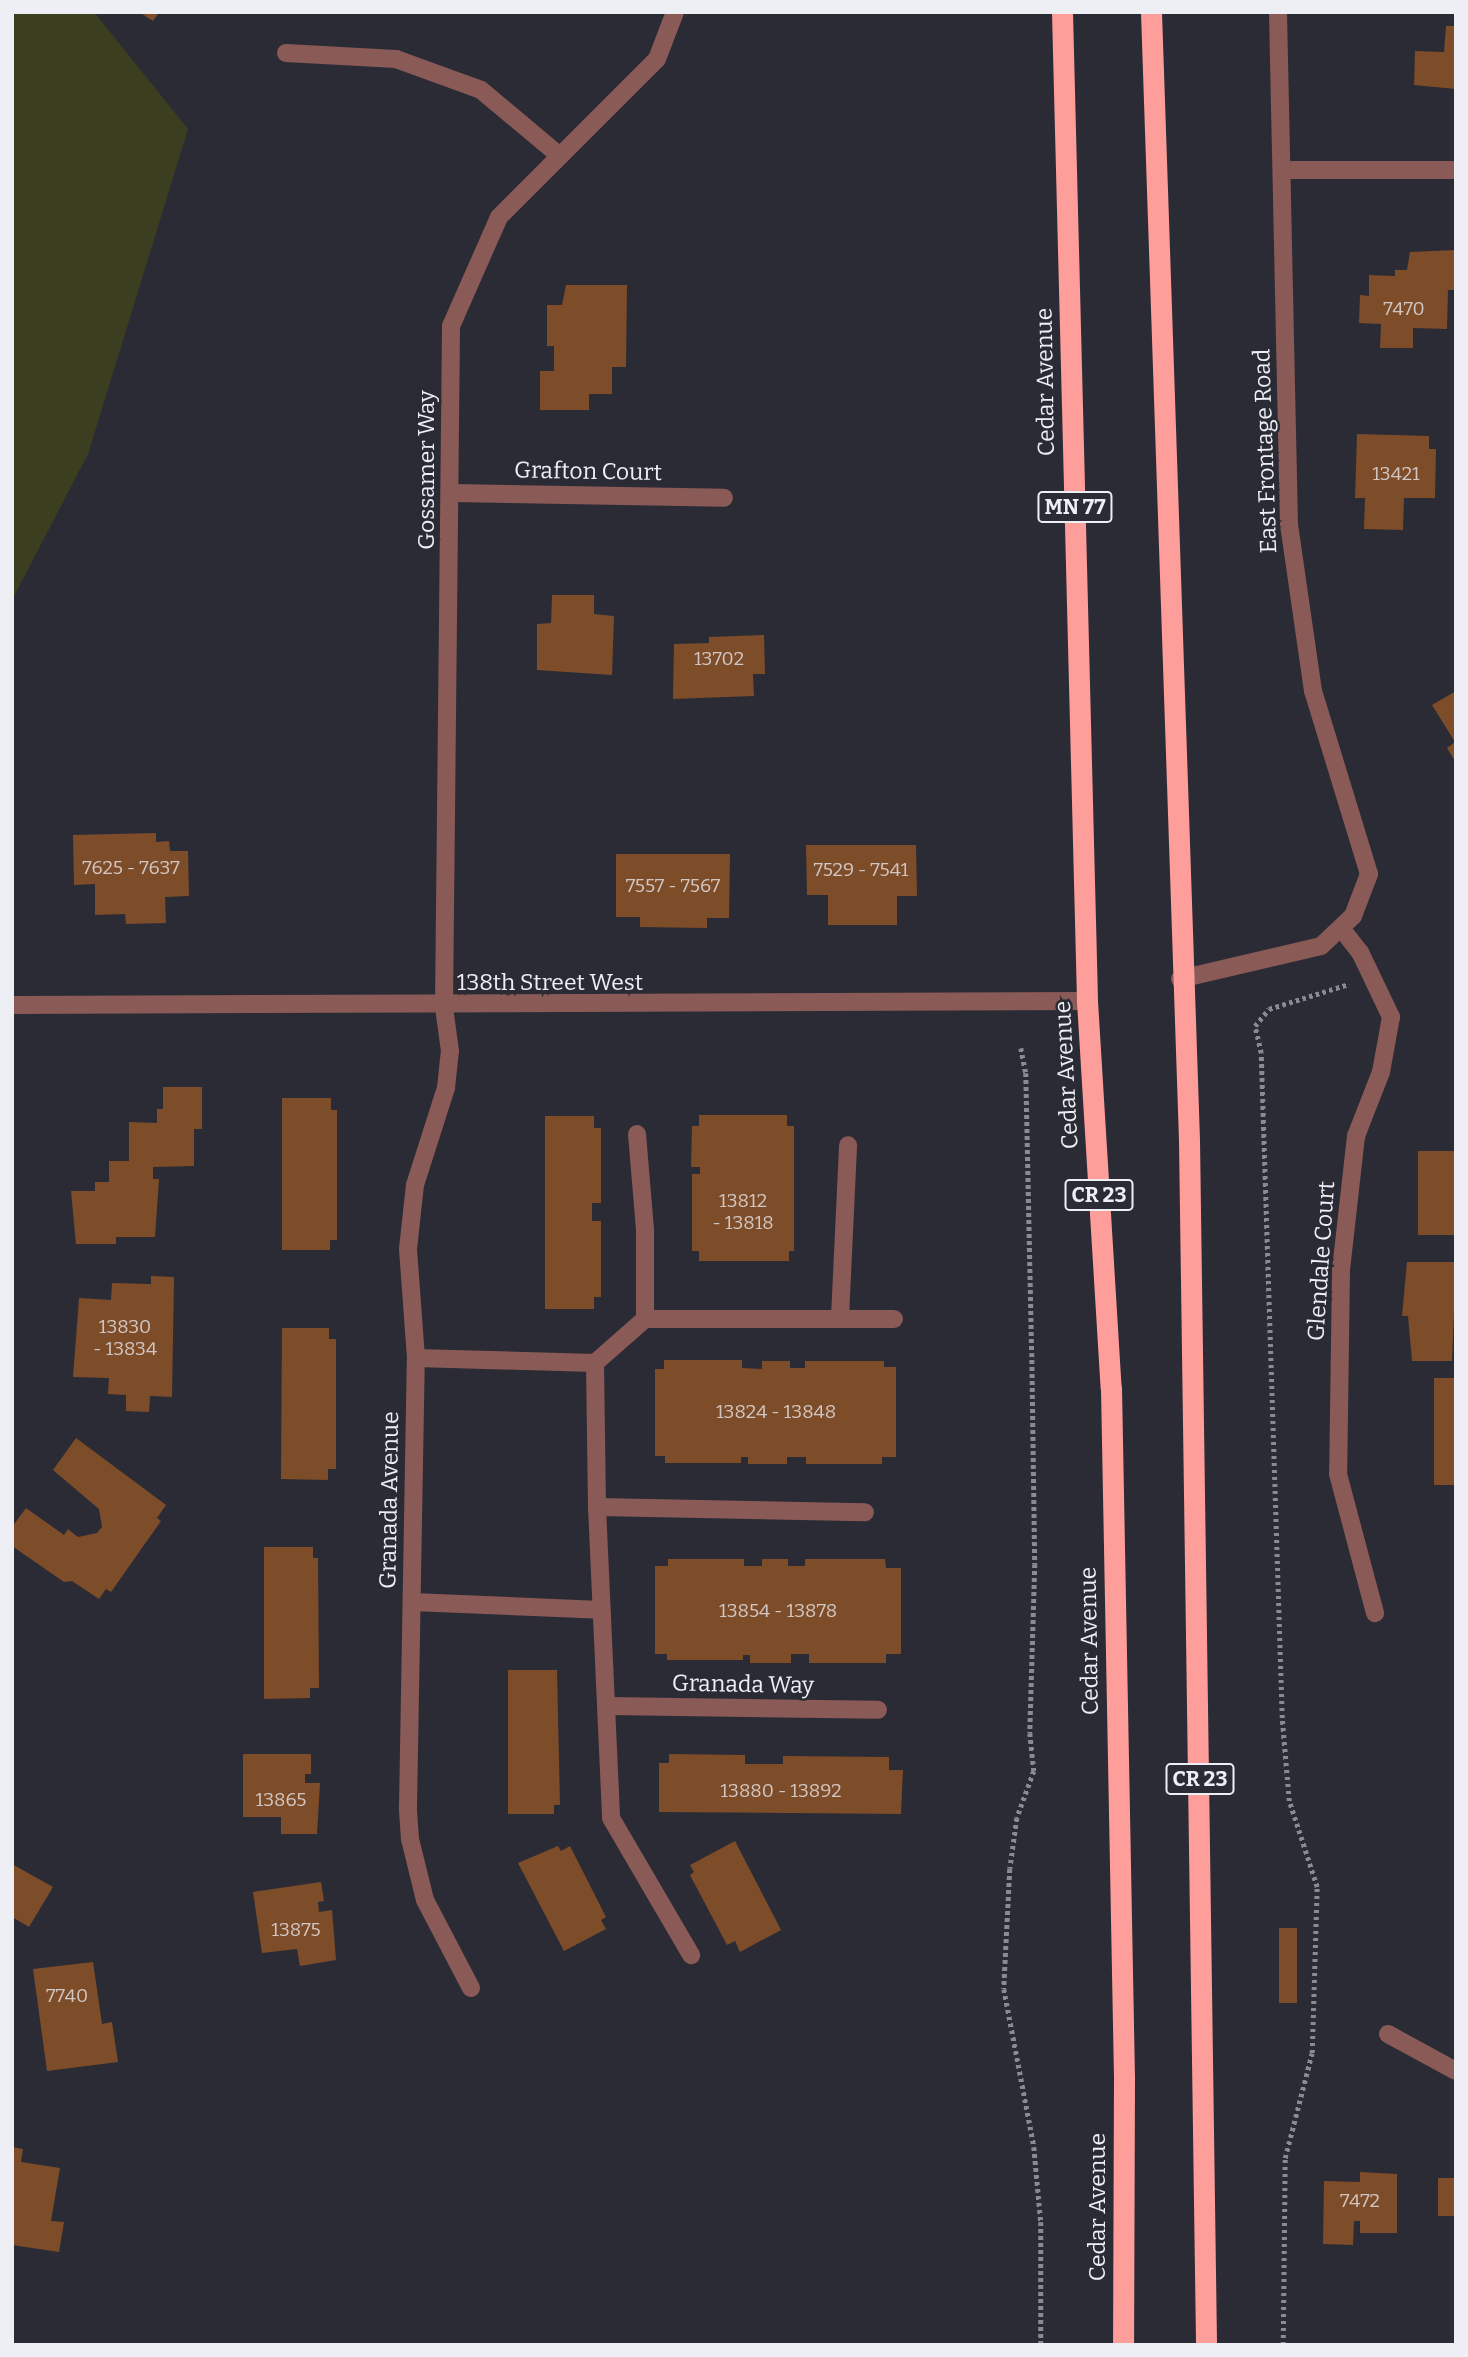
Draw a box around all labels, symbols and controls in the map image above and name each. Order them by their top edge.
house number: 7470 [1383,298,1425,320]
street label: Cedar Avenue [1030,308,1060,456]
street label: East Frontage Road [1248,348,1282,554]
street label: Gossamer Way [412,390,440,550]
street label: Grafton Court [514,456,662,486]
house number: 13421 [1372,463,1420,485]
road number: MN 77 [1036,490,1114,524]
house number: 13702 [694,648,744,670]
house number: 7625 - 7637 [82,857,180,879]
house number: 7529 - 7541 [814,859,908,881]
house number: 7557 - 7567 [626,875,720,897]
street label: 138th Street West [457,968,643,996]
street label: Cedar Avenue [1048,1000,1084,1150]
road number: CR 23 [1064,1178,1134,1212]
street label: Glendale Court [1302,1180,1340,1342]
house number: 13812 - 13818 [712,1190,774,1234]
house number: 13830 - 13834 [93,1316,157,1360]
house number: 13824 - 13848 [716,1401,836,1423]
street label: Granada Avenue [374,1411,404,1589]
street label: Cedar Avenue [1074,1567,1104,1715]
house number: 13854 - 13878 [719,1600,837,1622]
street label: Granada Way [672,1669,814,1699]
road number: CR 23 [1165,1762,1235,1796]
house number: 13880 - 13892 [720,1780,842,1802]
house number: 13865 [256,1789,306,1811]
house number: 13875 [271,1919,321,1941]
house number: 7740 [46,1985,88,2007]
street label: Cedar Avenue [1083,2133,1111,2281]
house number: 7472 [1340,2190,1380,2212]

